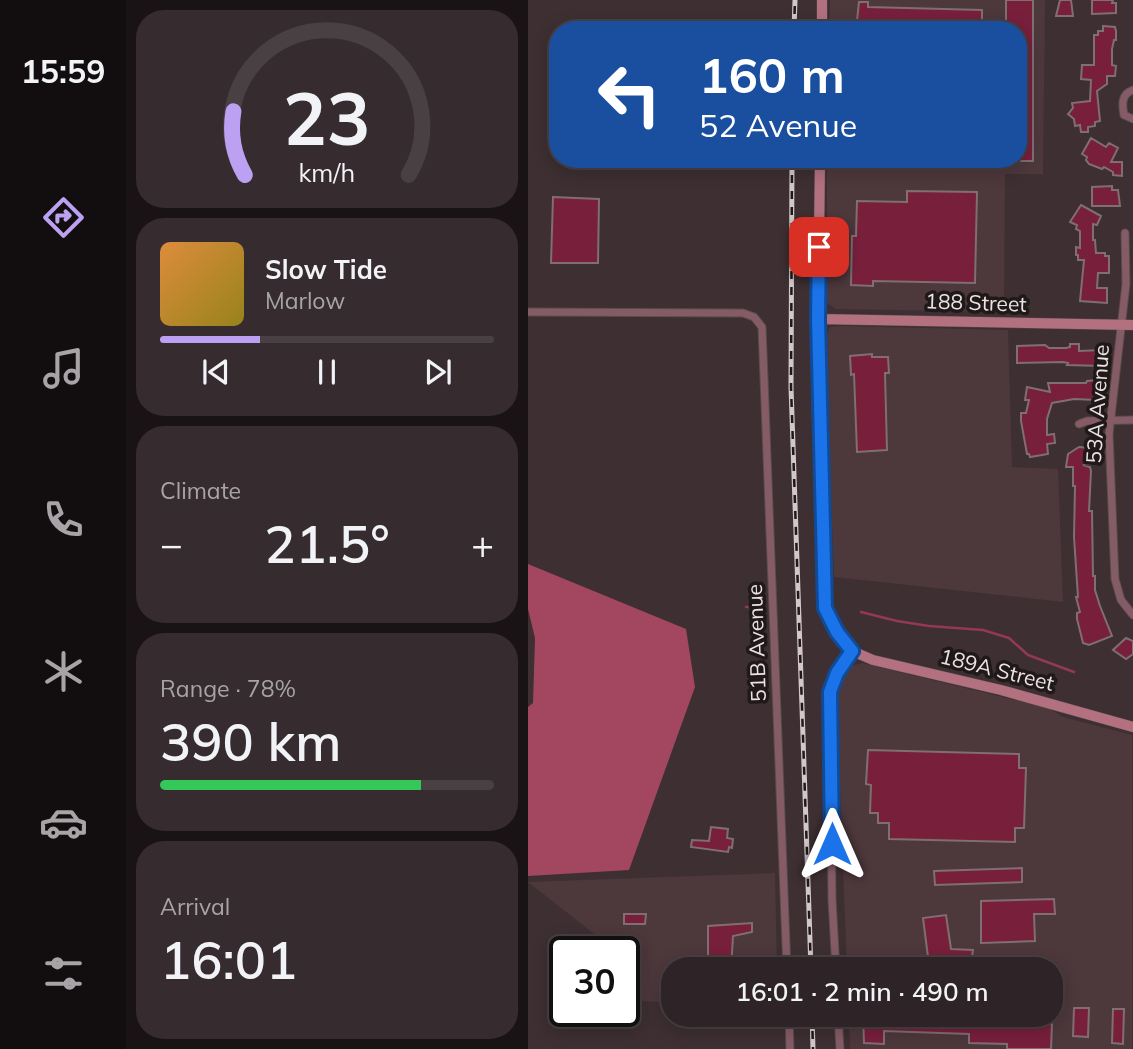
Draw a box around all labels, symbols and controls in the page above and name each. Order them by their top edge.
text: 160 m [699,44,845,105]
icon: left [584,49,675,140]
text: 15:59 [21,51,105,91]
text: 23 [283,72,371,163]
text: 52 Avenue [699,105,857,145]
text: km/h [299,157,355,188]
icon: directions [39,193,88,242]
pin [789,217,849,277]
icon: arrive [800,228,838,266]
text: Slow Tide [265,253,387,286]
text: Marlow [265,286,345,315]
street label: 188 Street [925,287,1027,317]
icon: music [39,344,88,393]
street label: 53A Avenue [1080,344,1114,464]
icon: previous [197,353,235,391]
icon: pause [308,353,346,391]
icon: next [419,353,457,391]
text: Climate [160,476,241,505]
icon: phone [39,495,88,544]
text: 21.5° [264,511,390,576]
text: − [160,520,183,568]
text: + [471,520,494,568]
street label: 51B Avenue [741,584,771,703]
street label: 189A Street [937,642,1057,696]
icon: climate [39,647,88,696]
text: Range · 78% [160,674,296,703]
text: 390 km [160,709,341,774]
icon: car [39,798,88,847]
position arrow [795,807,869,881]
text: Arrival [160,892,230,921]
text: 16:01 [160,927,297,992]
speed limit sign: 30 [549,936,640,1027]
icon: filters [39,949,88,998]
text: 16:01 · 2 min · 490 m [735,975,989,1008]

